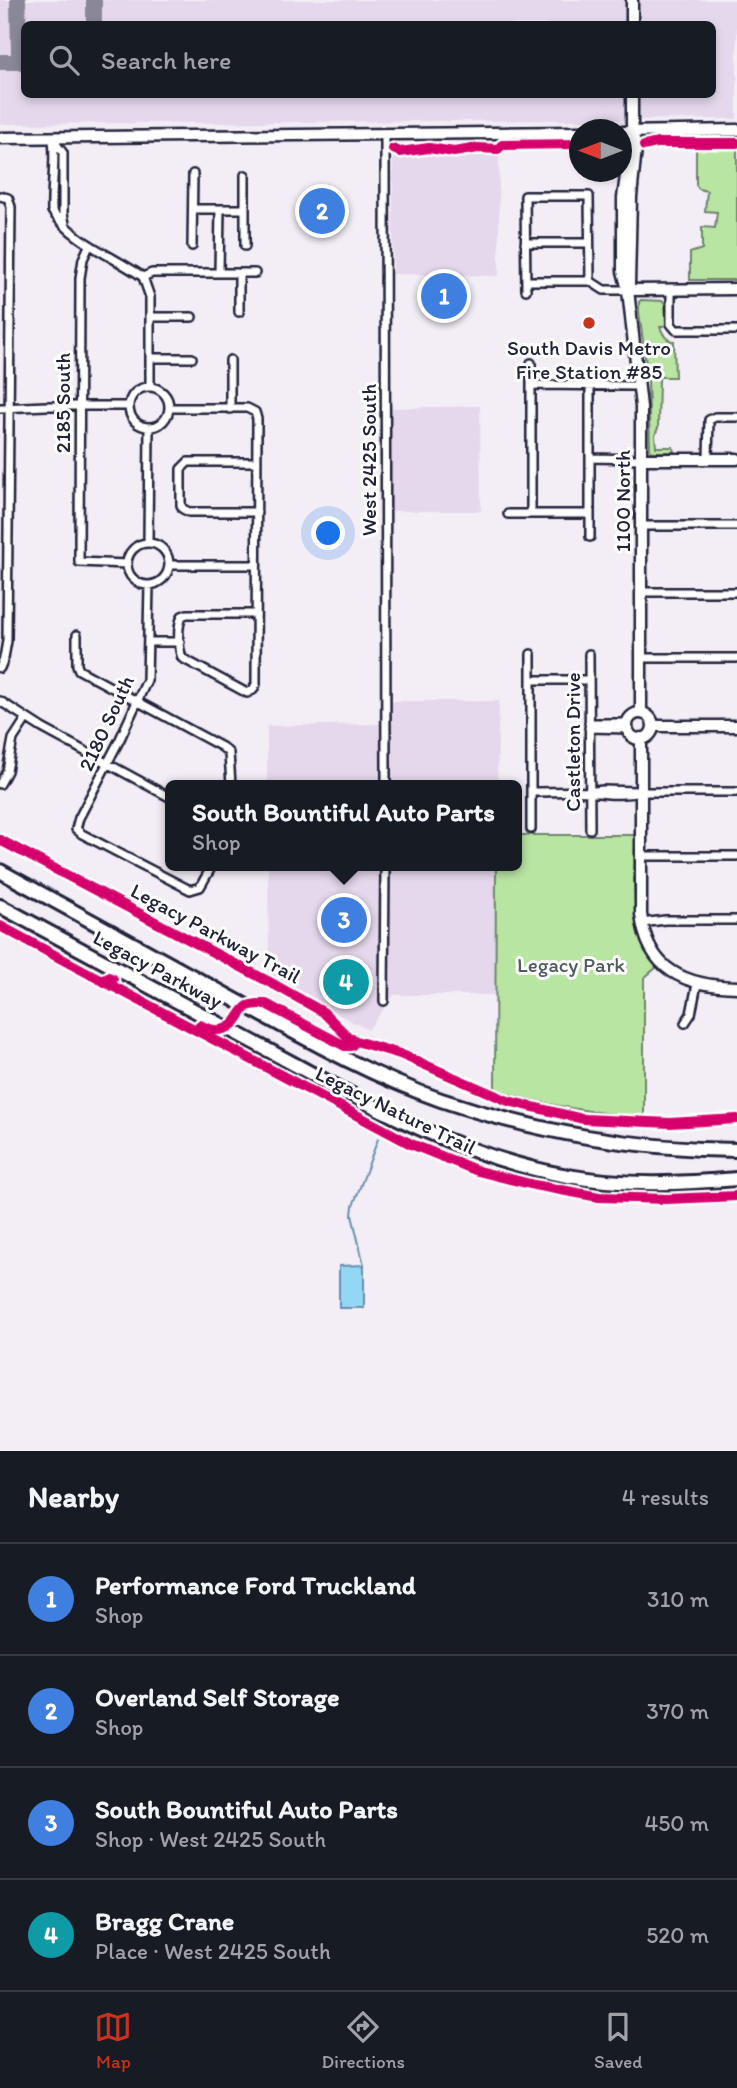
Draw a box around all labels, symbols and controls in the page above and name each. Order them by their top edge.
search box [21,21,716,98]
icon: search [45,41,83,79]
text: Search here [101,44,231,76]
north arrow [569,119,632,182]
pin: 2 [299,185,345,237]
pin: 1 [421,270,467,322]
marker: South Davis Metro Fire Station #85 [581,315,597,331]
place label: South Davis Metro Fire Station #85 [507,335,671,384]
street label: 2185 South [50,352,75,453]
street label: West 2425 South [356,384,381,536]
street label: 1100 North [610,450,635,552]
your location [311,516,345,550]
street label: 2180 South [73,671,139,775]
street label: Castleton Drive [560,672,585,812]
popup [165,780,522,871]
text: South Bountiful Auto Parts [192,796,495,828]
text: Shop [192,828,241,856]
street label: Legacy Parkway Trail [127,878,305,988]
pin: 3 [321,894,367,946]
street label: Legacy Parkway [90,925,226,1013]
park label: Legacy Park [517,952,625,977]
pin: 4 [323,956,369,1008]
street label: Legacy Nature Trail [312,1060,480,1160]
text: Nearby [28,1478,119,1515]
text: 4 results [622,1483,709,1511]
text: Performance Ford Truckland [95,1569,416,1601]
text: 1 [46,1585,56,1613]
text: 310 m [647,1585,709,1613]
text: Shop [95,1601,143,1629]
text: Overland Self Storage [95,1681,340,1713]
text: 2 [45,1697,57,1725]
text: 370 m [646,1697,709,1725]
text: Shop [95,1713,143,1741]
text: South Bountiful Auto Parts [95,1793,398,1825]
text: 3 [45,1809,57,1837]
text: 450 m [644,1809,709,1837]
text: Shop · West 2425 South [95,1825,326,1853]
text: Bragg Crane [95,1905,234,1937]
text: 4 [44,1921,58,1949]
text: 520 m [646,1921,709,1949]
text: Place · West 2425 South [95,1937,331,1965]
tab: Map [94,2008,132,2073]
tab: Directions [321,2008,405,2073]
tab: Saved [594,2008,642,2073]

